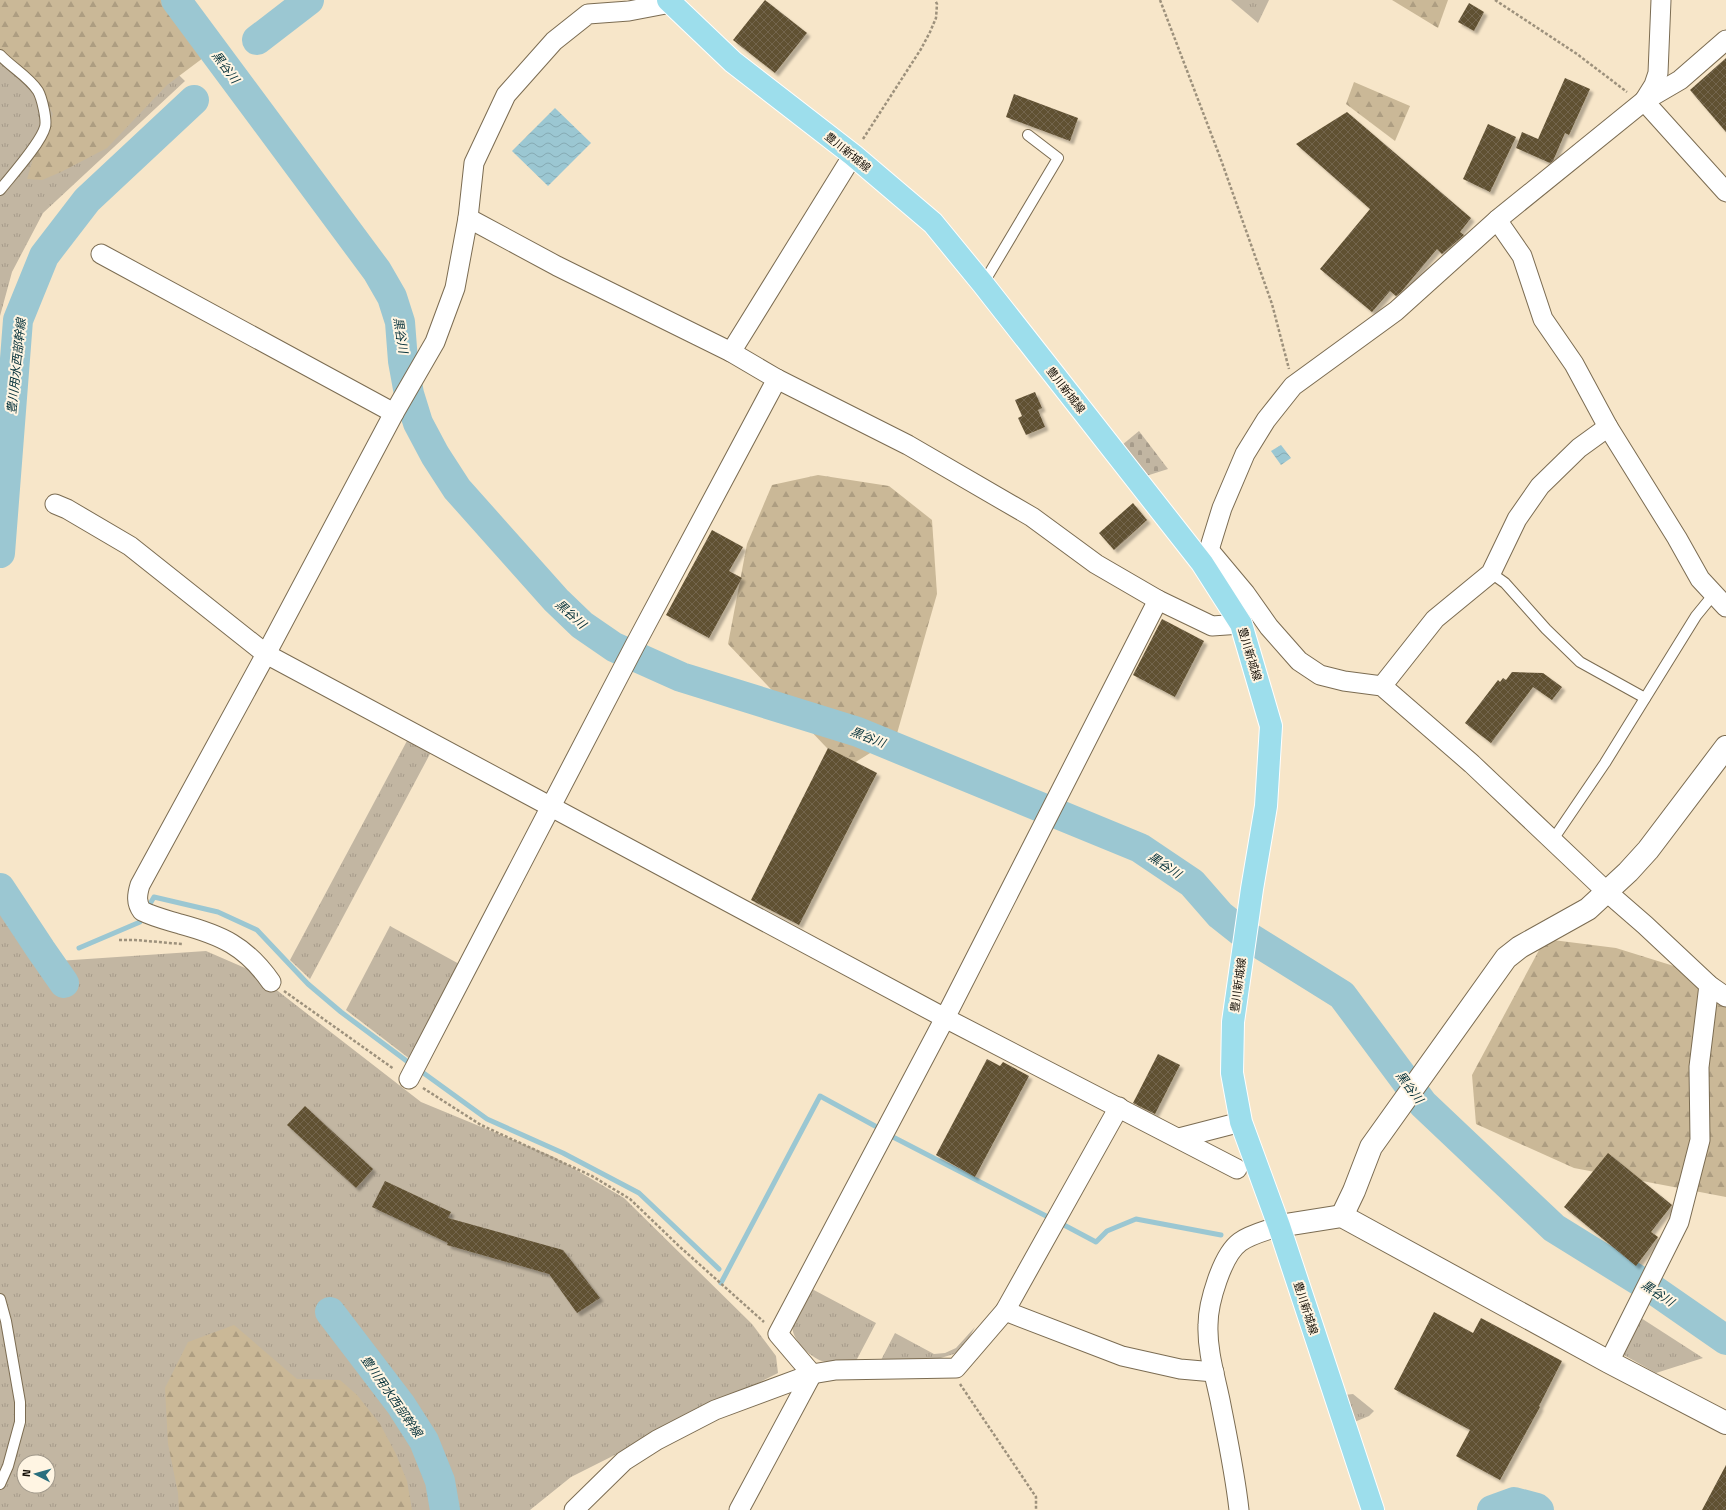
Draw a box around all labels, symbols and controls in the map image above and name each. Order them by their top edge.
water label: 黒谷川 [208,47,246,89]
street label: 豊川新城線 [822,128,874,176]
water label: 豊川用水西部幹線 [2,315,31,415]
water label: 黒谷川 [389,316,414,356]
street label: 豊川新城線 [1043,363,1089,417]
water label: 黒谷川 [551,595,592,634]
street label: 豊川新城線 [1234,625,1266,683]
water label: 黒谷川 [848,722,890,753]
water label: 黒谷川 [1145,847,1187,884]
street label: 豊川新城線 [1226,957,1250,1013]
water label: 黒谷川 [1392,1067,1430,1109]
water label: 黒谷川 [1638,1275,1680,1312]
street label: 豊川新城線 [1290,1279,1322,1337]
water label: 豊川用水西部幹線 [357,1351,428,1442]
north arrow [16,1454,56,1494]
text: N [18,1468,34,1478]

